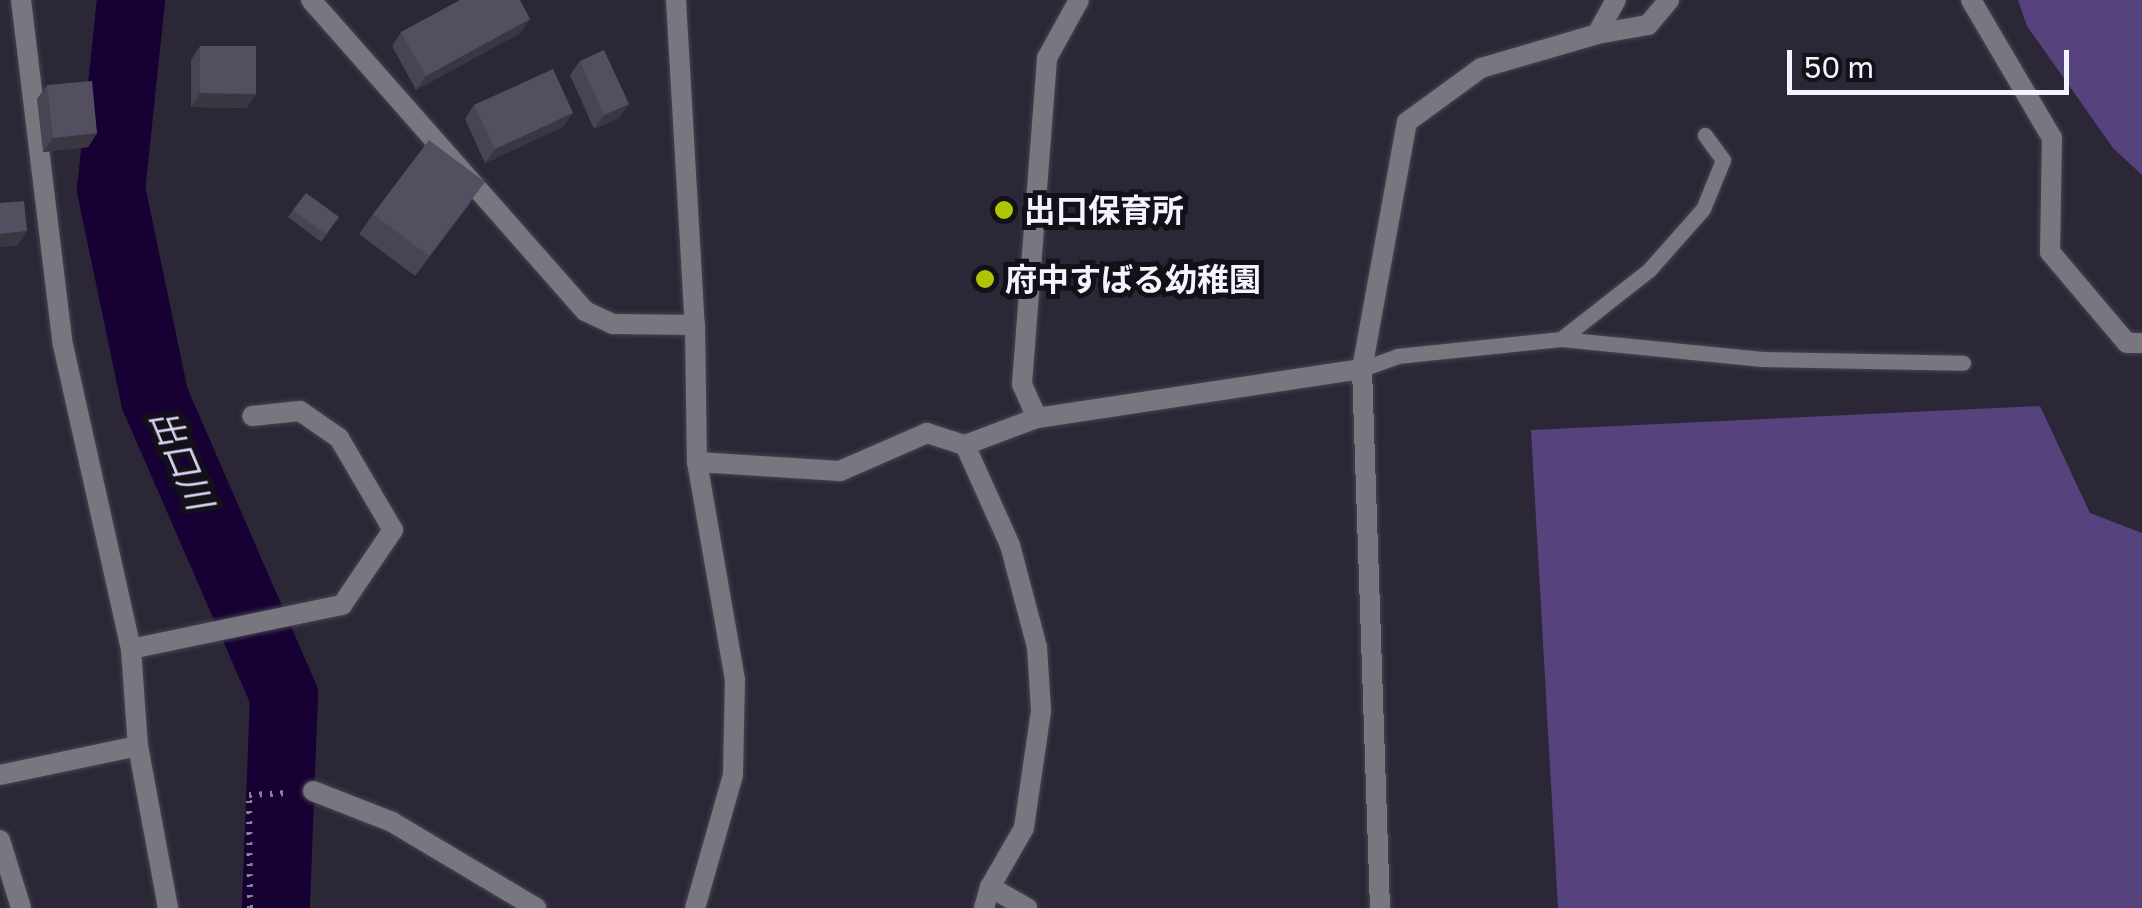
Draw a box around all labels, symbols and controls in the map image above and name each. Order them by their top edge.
scale bar [1792,30,2074,92]
text: 50 m [1804,49,1874,85]
place label: 出口保育所 [1024,191,1184,229]
marker: 出口保育所 [993,199,1015,221]
place label: 府中すばる幼稚園 [1005,260,1261,298]
marker: 府中すばる幼稚園 [974,268,996,290]
water label: 出口川 [142,402,222,516]

